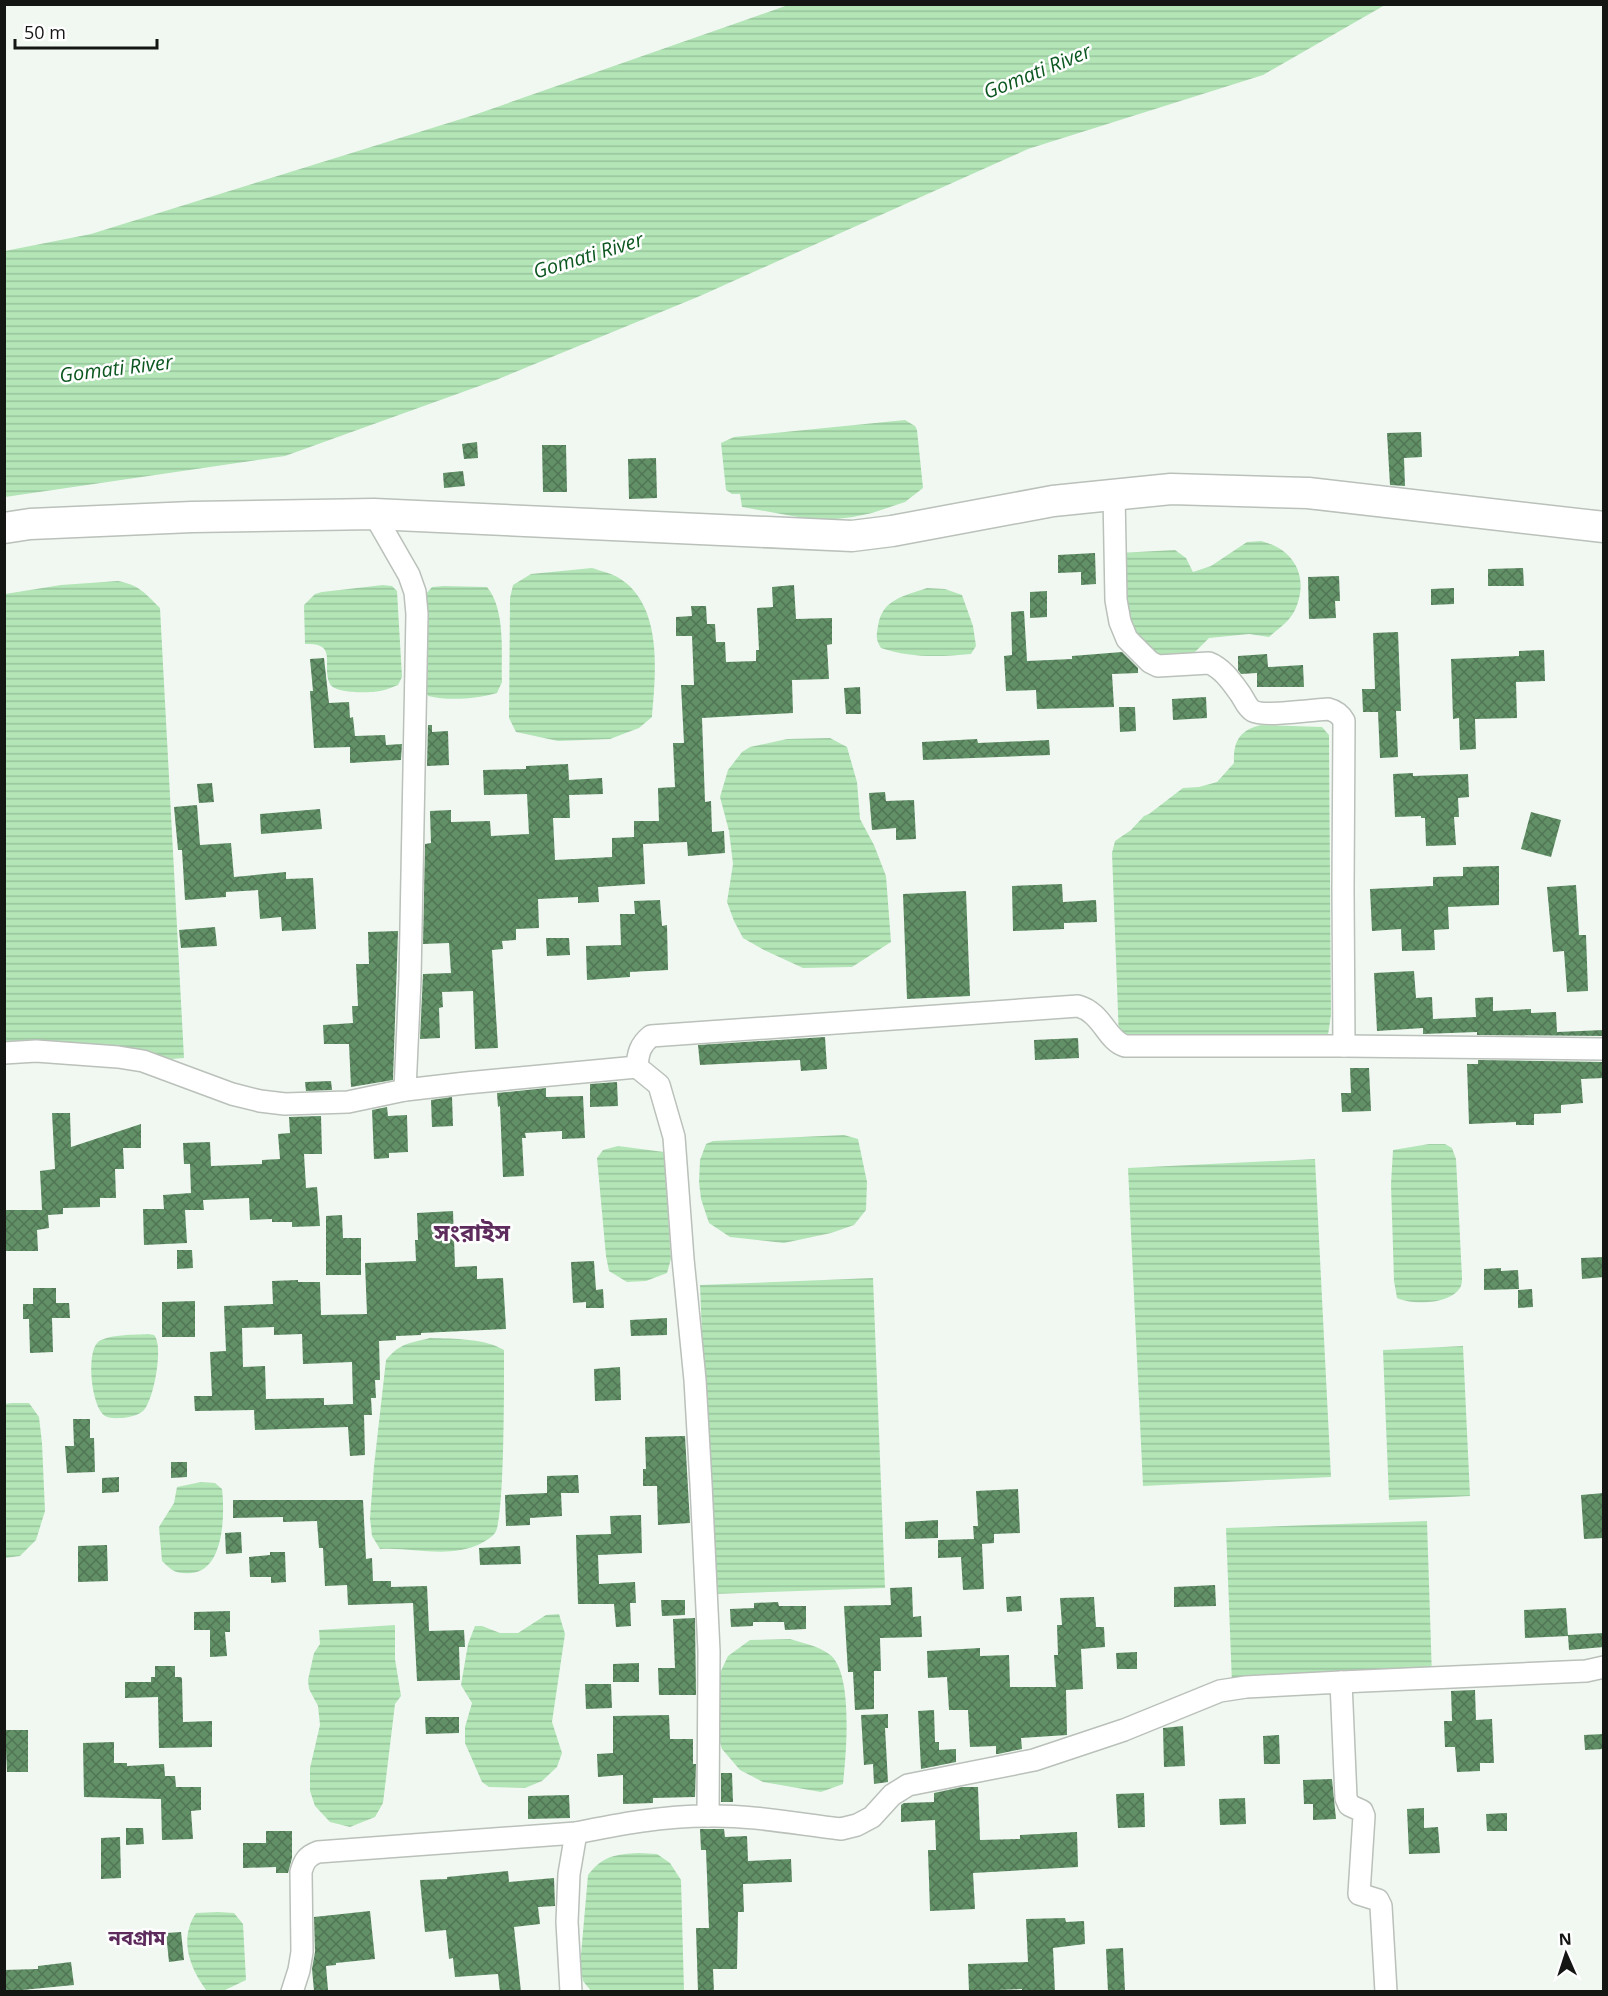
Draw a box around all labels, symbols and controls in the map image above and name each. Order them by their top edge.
scale bar [15,12,158,50]
text: 50 m [24,20,66,44]
water label: Gomati River [979,37,1096,105]
water label: Gomati River [530,225,648,285]
water label: Gomati River [58,348,175,388]
district label: সংরাইস [433,1215,511,1248]
district label: নবগ্ৰাম [107,1924,166,1951]
north arrow [1536,1924,1596,1984]
text: N [1558,1928,1572,1950]

